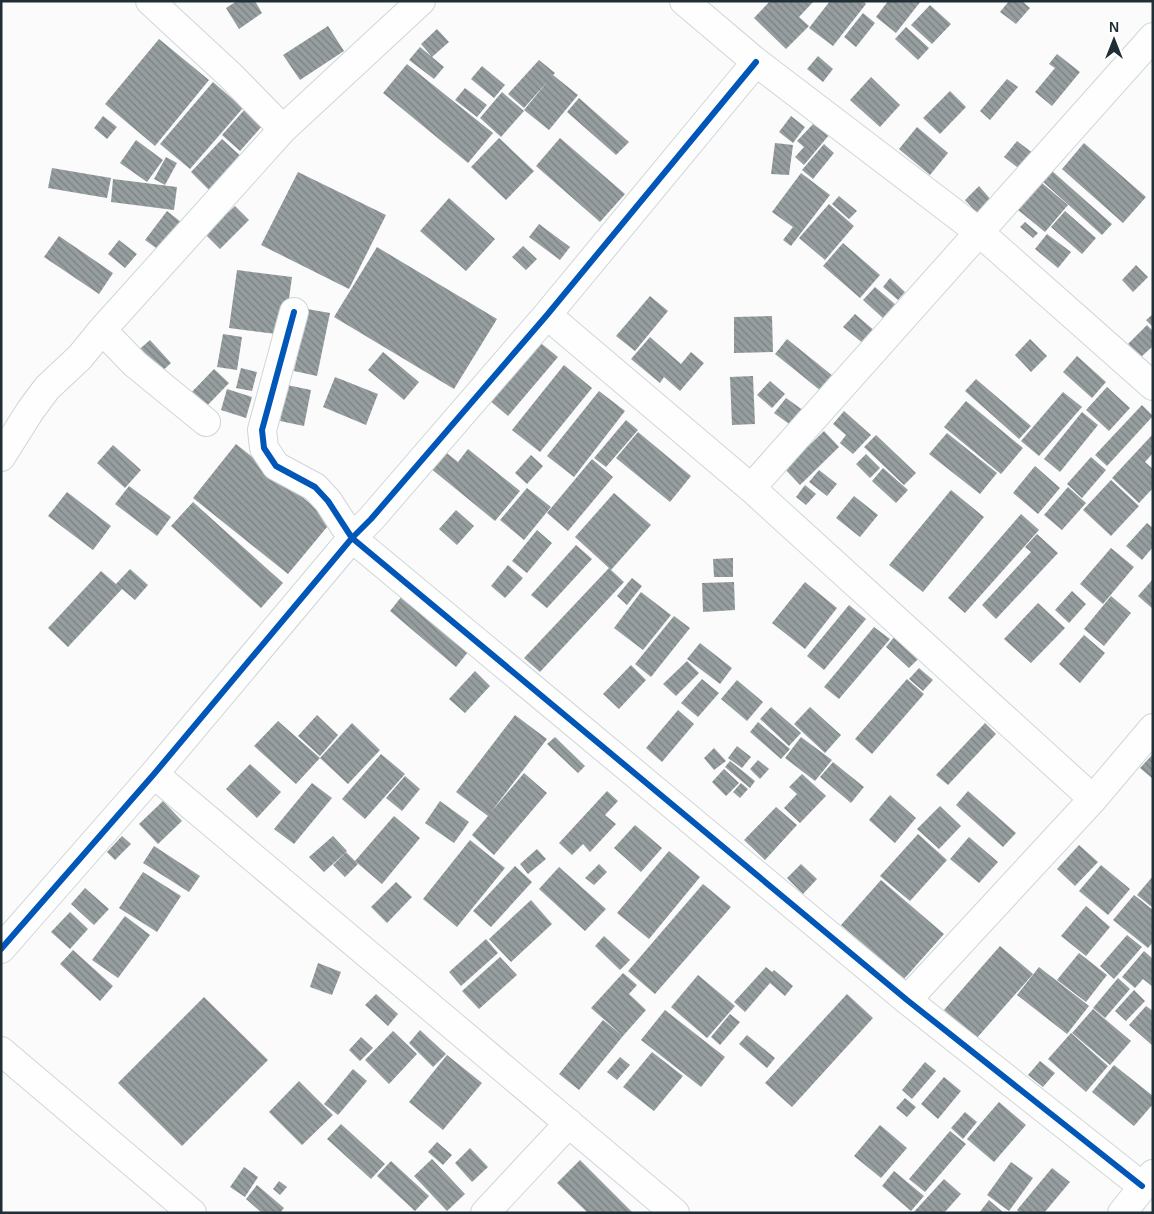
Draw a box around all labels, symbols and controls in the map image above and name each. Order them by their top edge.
north arrow [1089,15,1139,65]
text: N [1109,19,1119,35]

